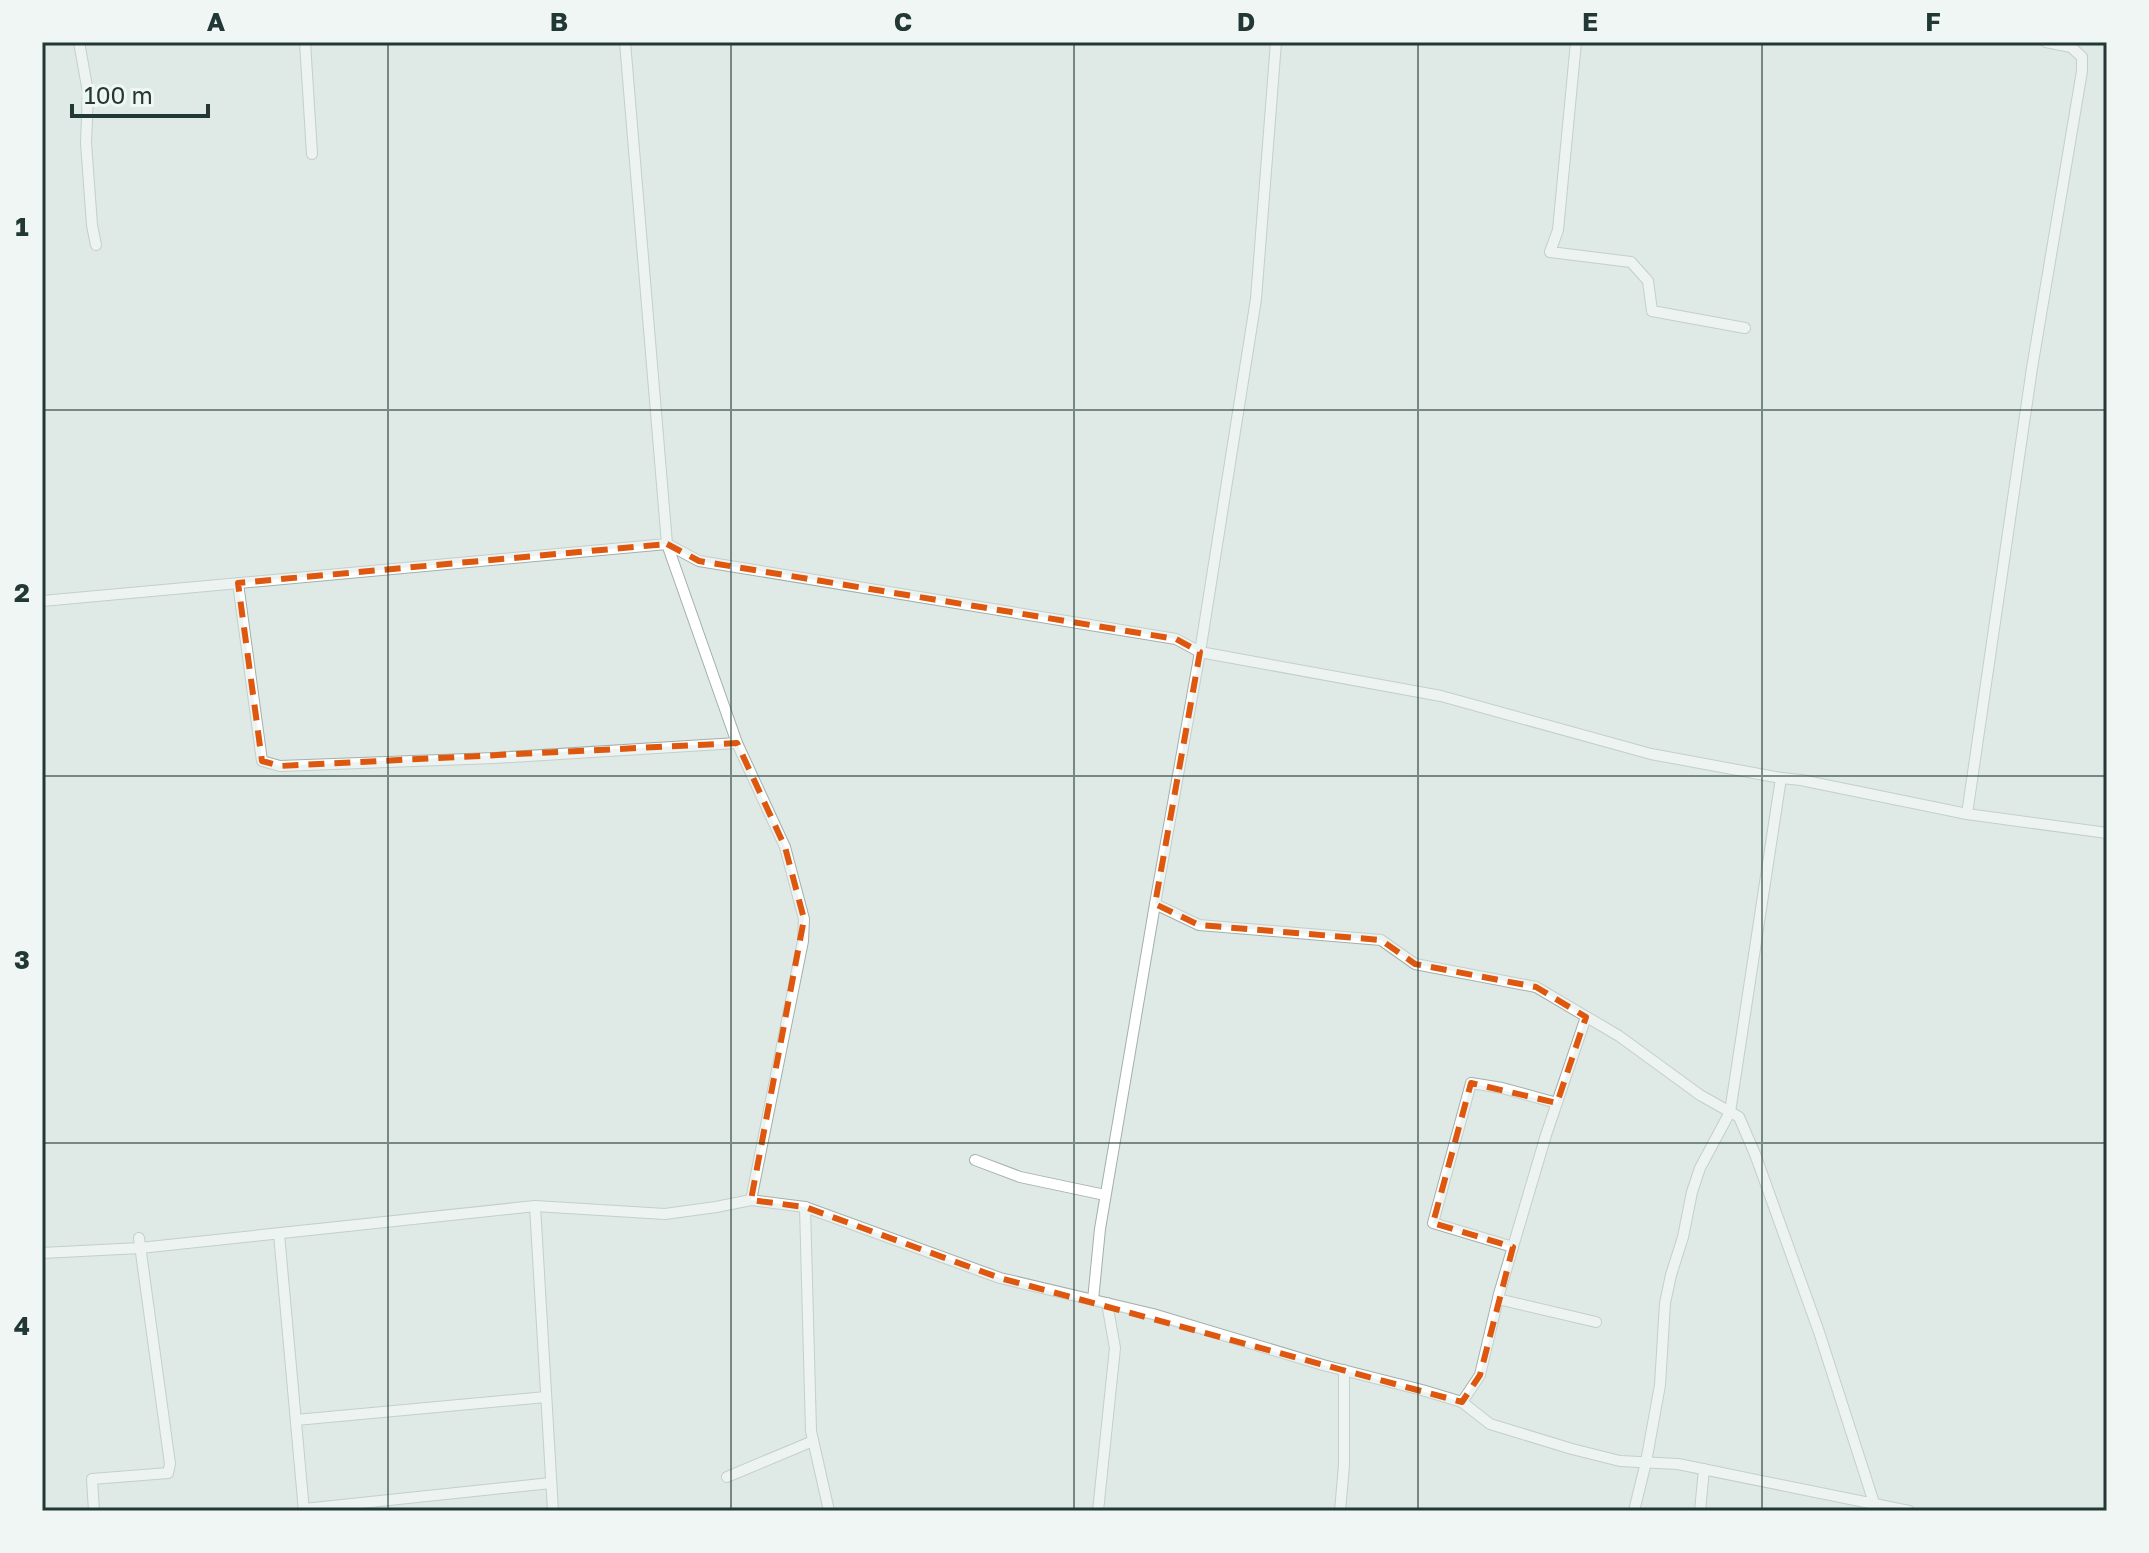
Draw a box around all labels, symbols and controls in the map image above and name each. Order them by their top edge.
text: A [207,6,226,37]
text: B [550,6,568,37]
text: C [894,6,912,37]
text: D [1237,6,1255,37]
text: E [1582,6,1598,37]
text: F [1925,6,1941,37]
scale bar [72,68,208,118]
text: 100 m [84,80,153,109]
text: 1 [15,211,29,242]
text: 2 [14,577,30,608]
text: 3 [14,944,30,975]
text: 4 [14,1310,30,1341]

